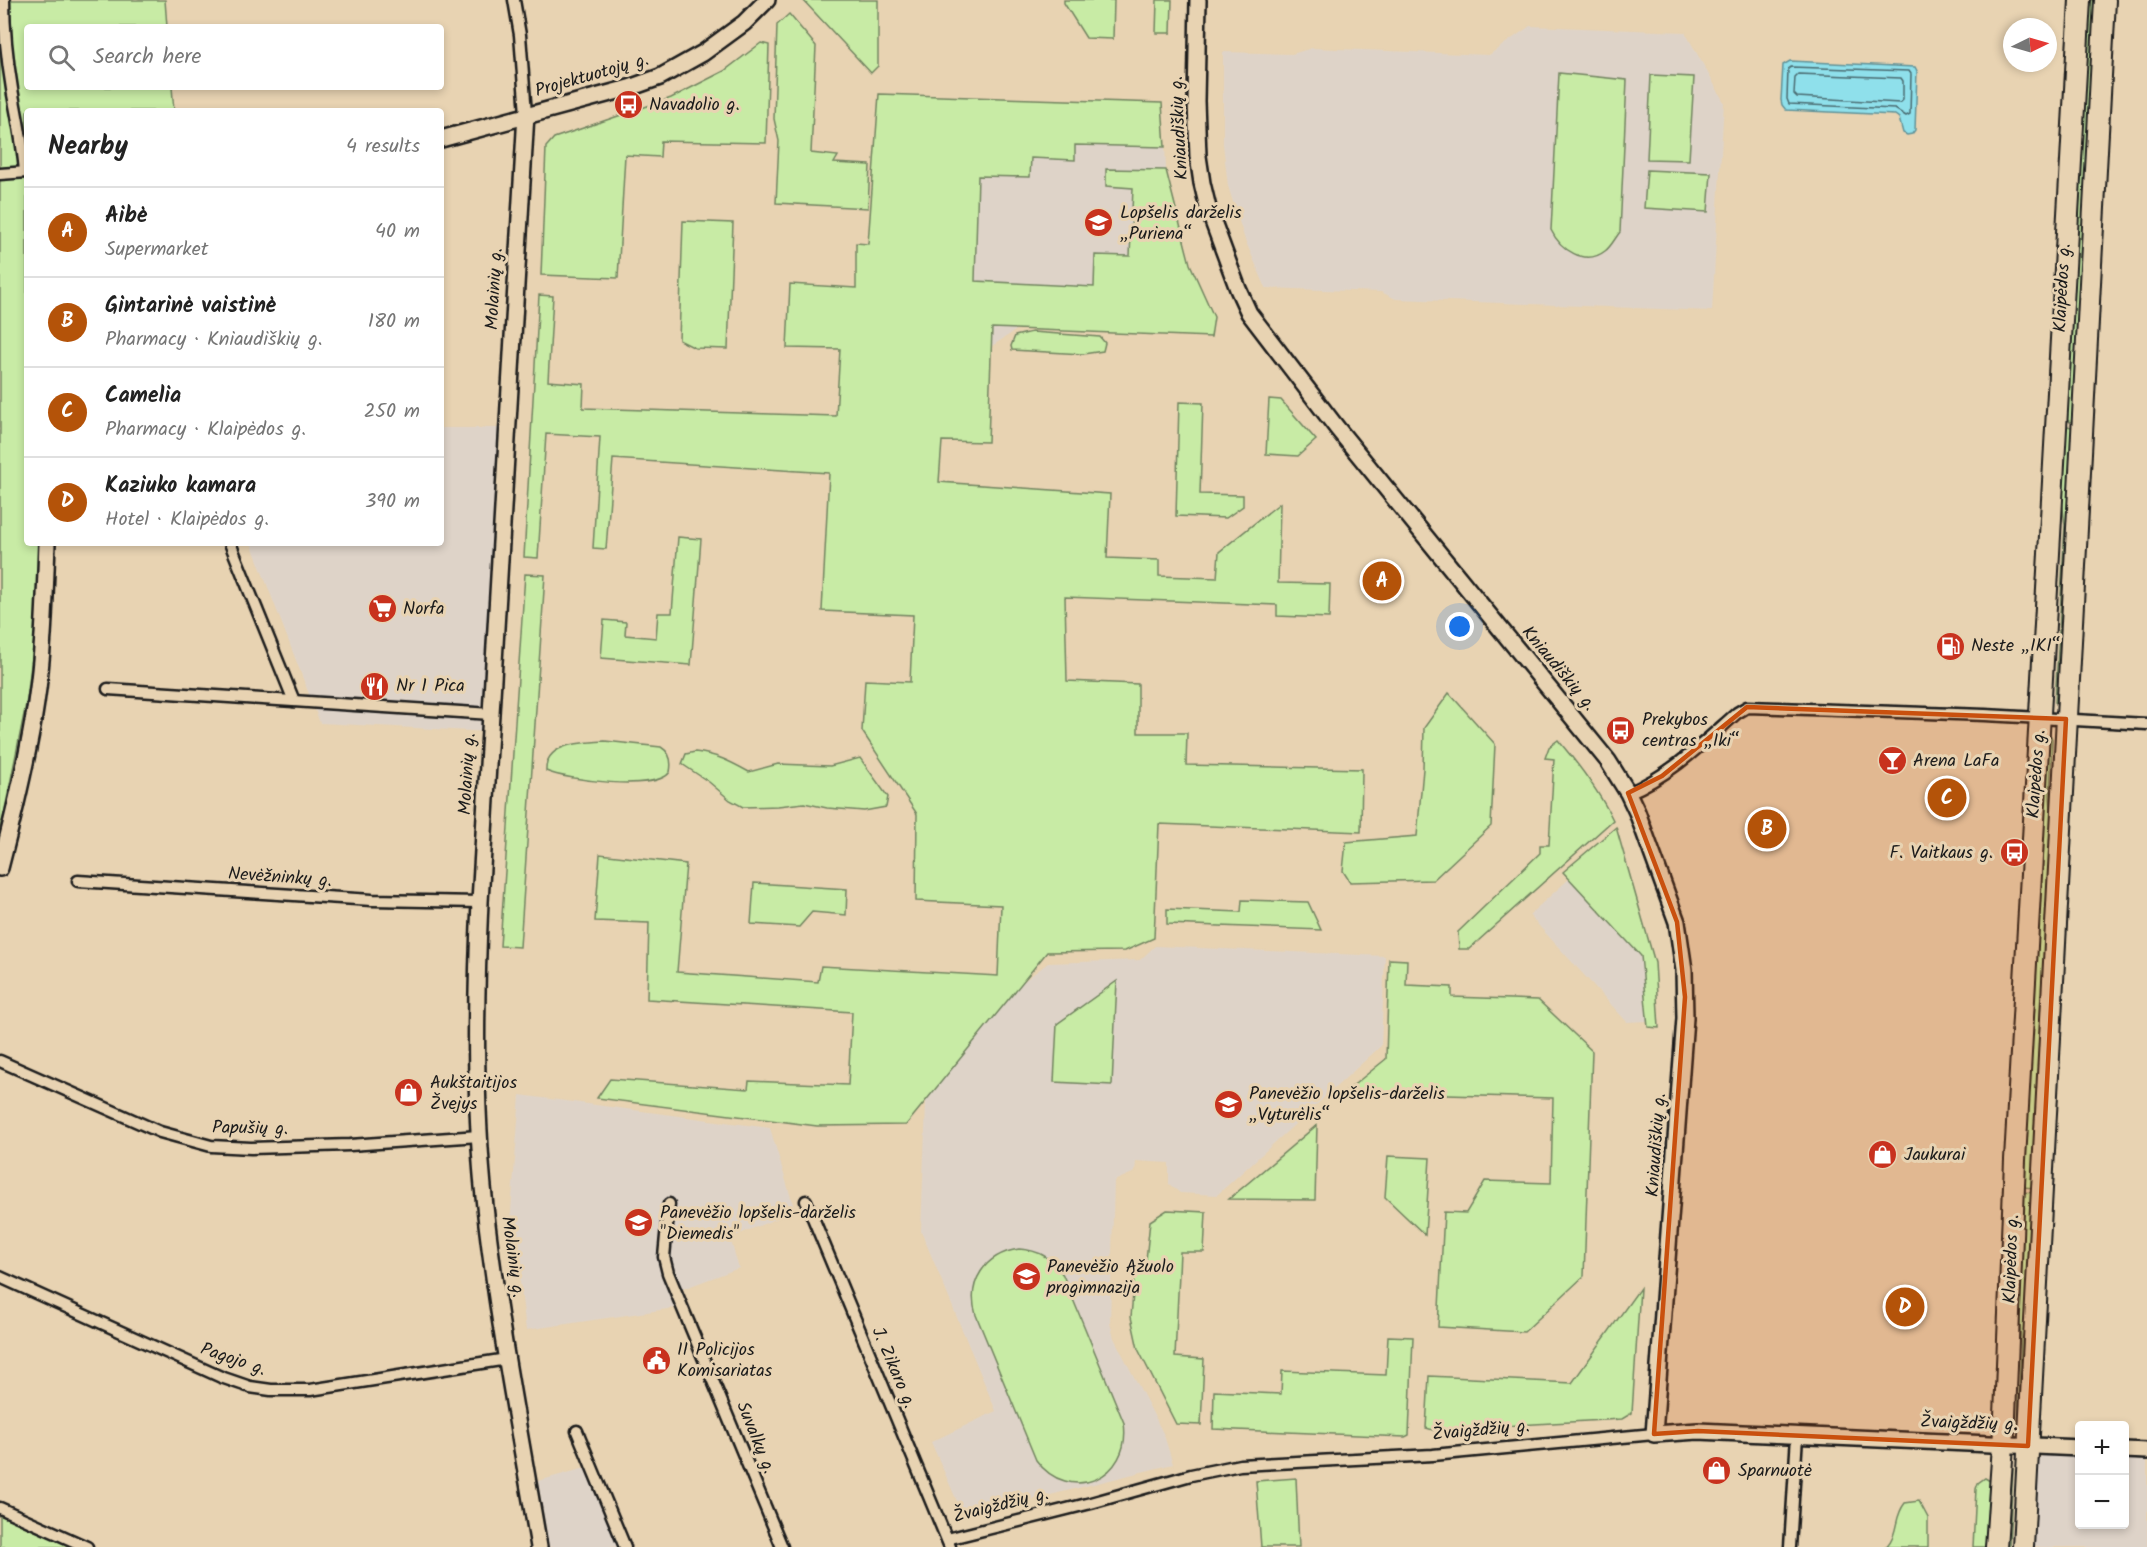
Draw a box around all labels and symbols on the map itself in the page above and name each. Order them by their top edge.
north arrow [2003,18,2057,72]
street label: Projektuotojų g. [532,46,652,106]
street label: Kniaudiškių g. [1163,75,1197,181]
bus stop icon: Navadolio g. [612,89,644,121]
place label: Navadolio g. [649,91,740,120]
place label: Lopšelis darželis „Puriena“ [1120,199,1242,249]
school or university icon: Lopšelis darželis „Puriena“ [1083,207,1115,239]
street label: Klaipėdos g. [2046,243,2080,333]
street label: Molainių g. [478,247,512,331]
pin: A [1362,558,1402,604]
supermarket icon: Norfa [366,593,398,625]
place label: Norfa [403,595,445,624]
your location [1445,612,1474,641]
street label: Kniaudiškių g. [1513,620,1603,718]
fuel station icon: Neste „IKI“ [1934,630,1966,662]
place label: Neste „IKI“ [1971,632,2061,661]
restaurant icon: Nr 1 Pica [359,670,391,702]
place label: Nr 1 Pica [396,672,465,701]
place label: Prekybos centras „Iki“ [1642,706,1740,756]
bus stop icon: Prekybos centras „Iki“ [1605,714,1637,746]
street label: Klaipėdos g. [2019,729,2055,819]
street label: Molainių g. [451,732,485,816]
bar icon: Arena LaFa [1876,745,1908,777]
place label: Arena LaFa [1913,747,1999,776]
pin: C [1928,776,1966,820]
pin: B [1748,806,1786,852]
bus stop icon: F. Vaitkaus g. [1998,837,2030,869]
place label: F. Vaitkaus g. [1890,839,1993,868]
street label: Nevėžninkų g. [227,860,333,896]
place label: Aukštaitijos Žvejys [430,1069,517,1119]
shop icon: Aukštaitijos Žvejys [393,1077,425,1109]
place label: Panevėžio lopšelis-darželis „Vyturėlis“ [1249,1080,1445,1130]
school or university icon: Panevėžio lopšelis-darželis „Vyturėlis“ [1212,1088,1244,1120]
street label: Kniaudiškių g. [1639,1092,1675,1198]
street label: Papušių g. [212,1114,288,1144]
shop icon: Jaukurai [1867,1139,1899,1171]
place label: Jaukurai [1904,1141,1966,1170]
place label: Panevėžio lopšelis-darželis "Diemedis" [660,1199,856,1249]
school or university icon: Panevėžio lopšelis-darželis "Diemedis" [623,1207,655,1239]
street label: Molainių g. [492,1214,532,1300]
street label: Klaipėdos g. [1996,1214,2028,1304]
place label: Panevėžio Ąžuolo progimnazija [1046,1253,1174,1303]
school or university icon: Panevėžio Ąžuolo progimnazija [1010,1261,1042,1293]
pin: D [1886,1284,1924,1330]
street label: J. Zikaro g. [863,1323,923,1413]
street label: Pagojo g. [196,1335,270,1385]
place label: II Policijos Komisariatas [677,1336,773,1386]
public building icon: II Policijos Komisariatas [640,1344,672,1376]
street label: Suvalkų g. [727,1397,783,1479]
street label: Žvaigždžių g. [1920,1408,2018,1440]
street label: Žvaigždžių g. [1431,1412,1531,1450]
shop icon: Sparnuotė [1701,1455,1733,1487]
place label: Sparnuotė [1738,1457,1812,1486]
street label: Žvaigždžių g. [950,1480,1052,1532]

